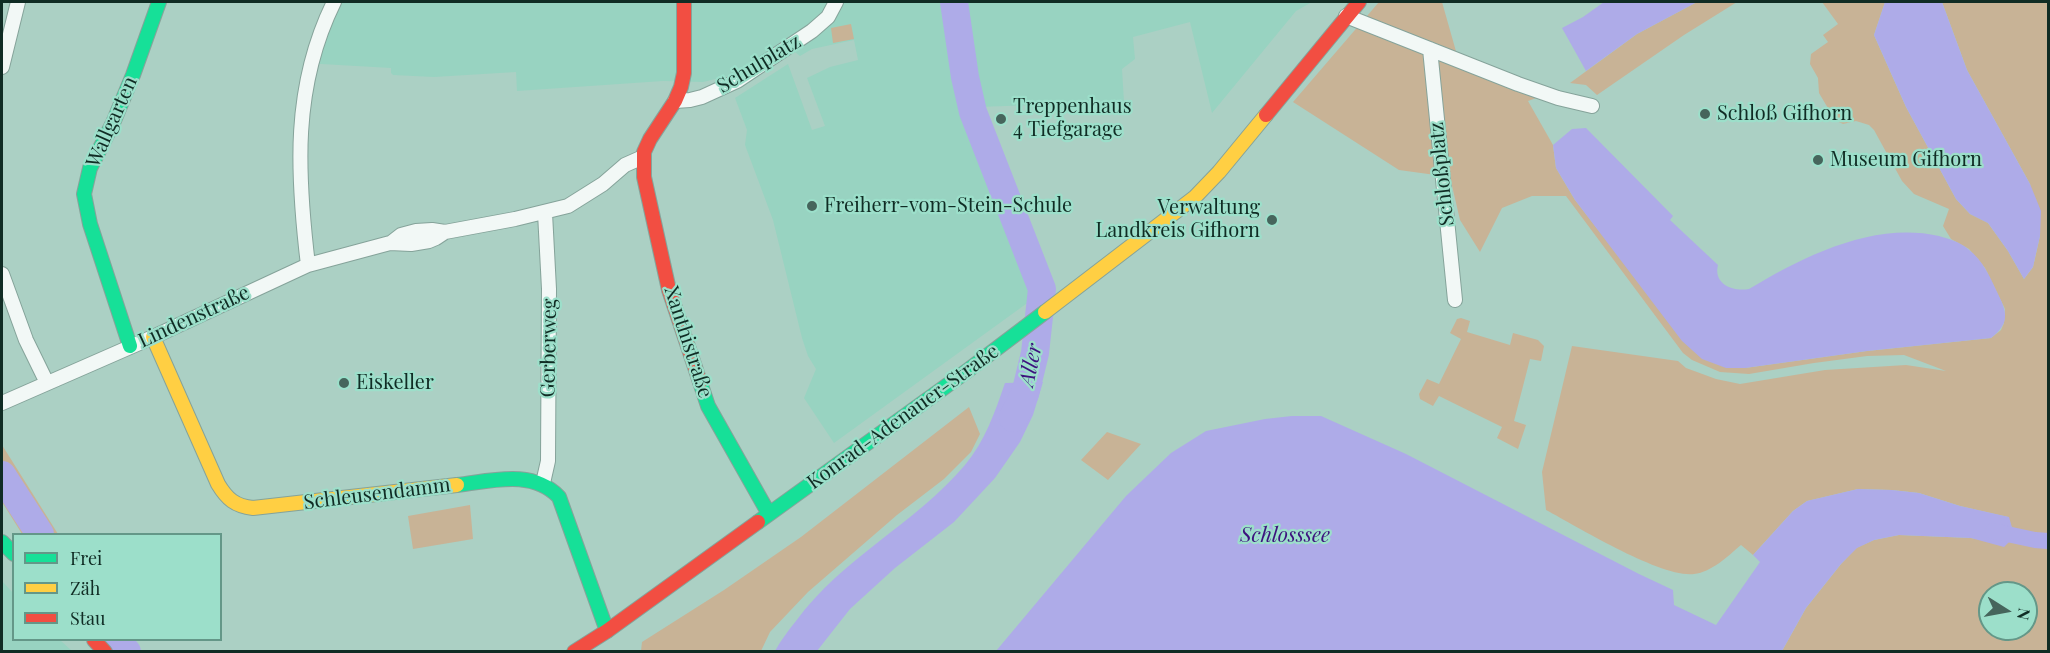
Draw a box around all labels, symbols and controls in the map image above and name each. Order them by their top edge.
street label: Schulplatz [713,30,805,98]
street label: Wallgarten [81,73,143,171]
place label: Treppenhaus 4 Tiefgarage [1013,95,1132,142]
place label: Schloß Gifhorn [1717,102,1852,126]
marker: Schloß Gifhorn [1698,107,1712,121]
marker: Treppenhaus 4 Tiefgarage [994,112,1008,126]
street label: Schloßplatz [1425,121,1459,227]
place label: Museum Gifhorn [1830,148,1982,172]
marker: Museum Gifhorn [1811,153,1825,167]
place label: Freiherr-vom-Stein-Schule [824,194,1072,218]
place label: Verwaltung Landkreis Gifhorn [1096,196,1260,243]
marker: Freiherr-vom-Stein-Schule [805,199,819,213]
marker: Verwaltung Landkreis Gifhorn [1265,213,1279,227]
street label: Lindenstraße [135,281,253,353]
street label: Xanthistraße [659,283,717,401]
street label: Gerberweg [536,298,562,398]
street label: Konrad-Adenauer-Straße [802,339,1004,495]
water label: Aller [1014,341,1048,389]
place label: Eiskeller [356,371,434,395]
marker: Eiskeller [337,376,351,390]
street label: Schleusendamm [302,473,452,515]
water label: Schlosssee [1240,522,1330,548]
legend [12,533,222,641]
text: Frei [70,546,102,570]
text: Zäh [70,576,100,600]
north arrow [1978,581,2038,641]
text: Stau [70,606,106,630]
text: N [2013,606,2036,622]

